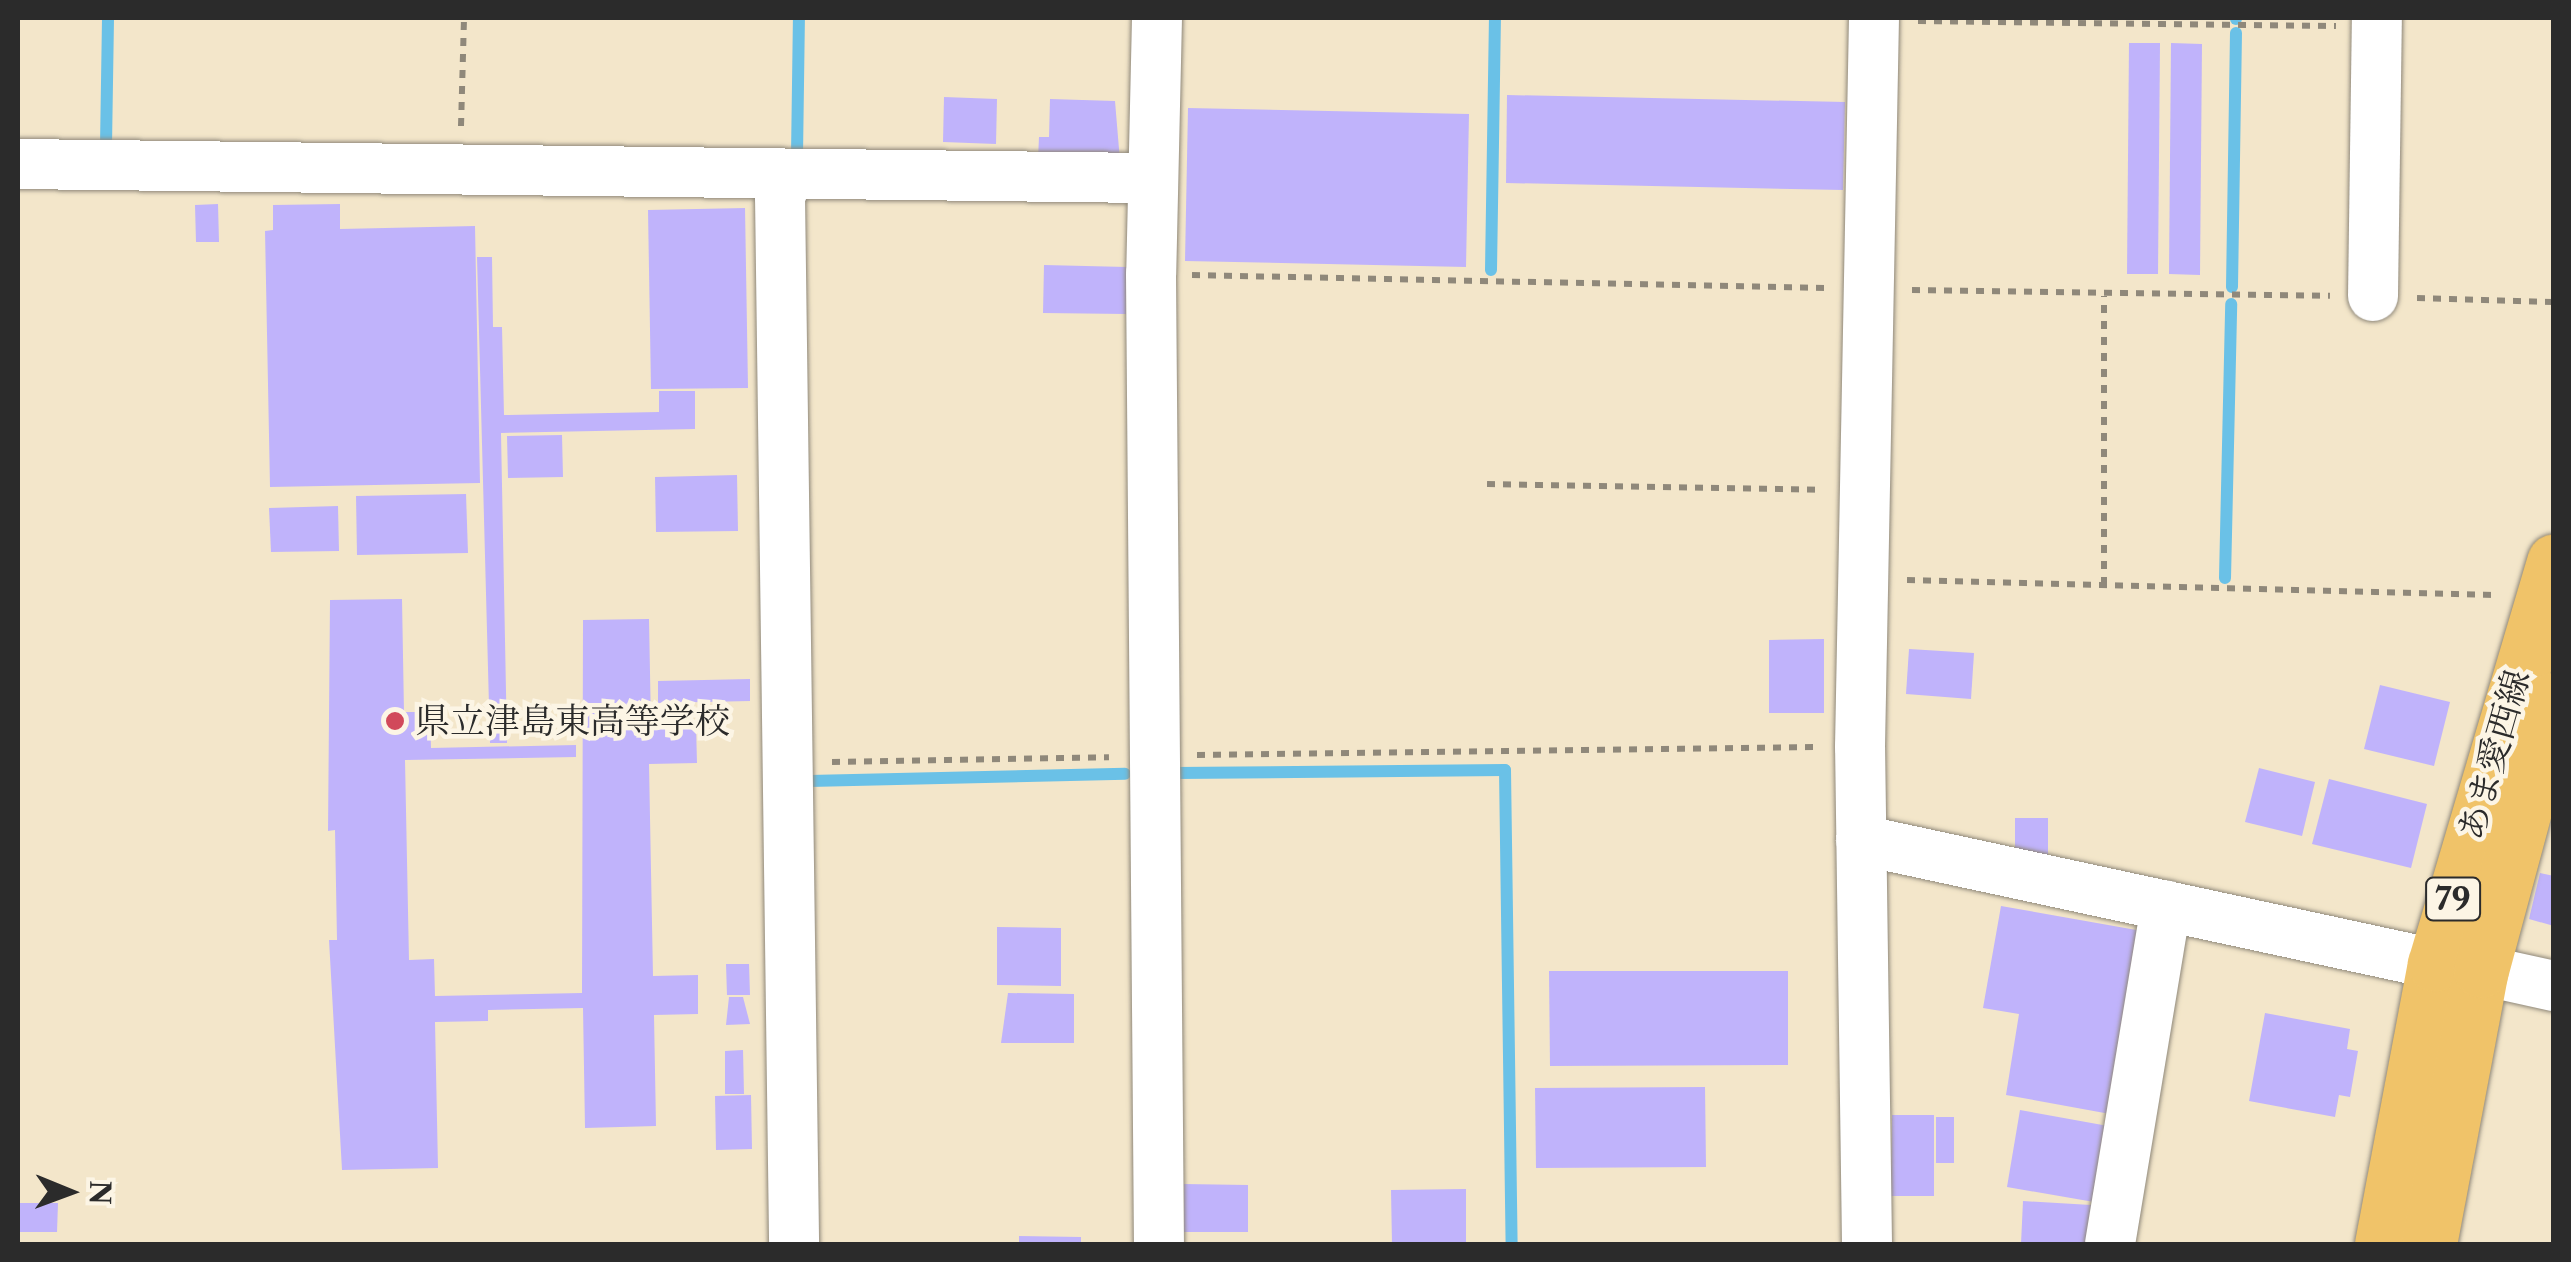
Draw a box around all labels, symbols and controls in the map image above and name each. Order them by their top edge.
street label: あま愛西線 [2450,665,2538,845]
place label: 県立津島東高等学校 [415,700,730,742]
marker: 県立津島東高等学校 [384,710,406,732]
road number: 79 [2423,872,2483,926]
north arrow [20,1142,120,1242]
text: N [83,1180,117,1205]

